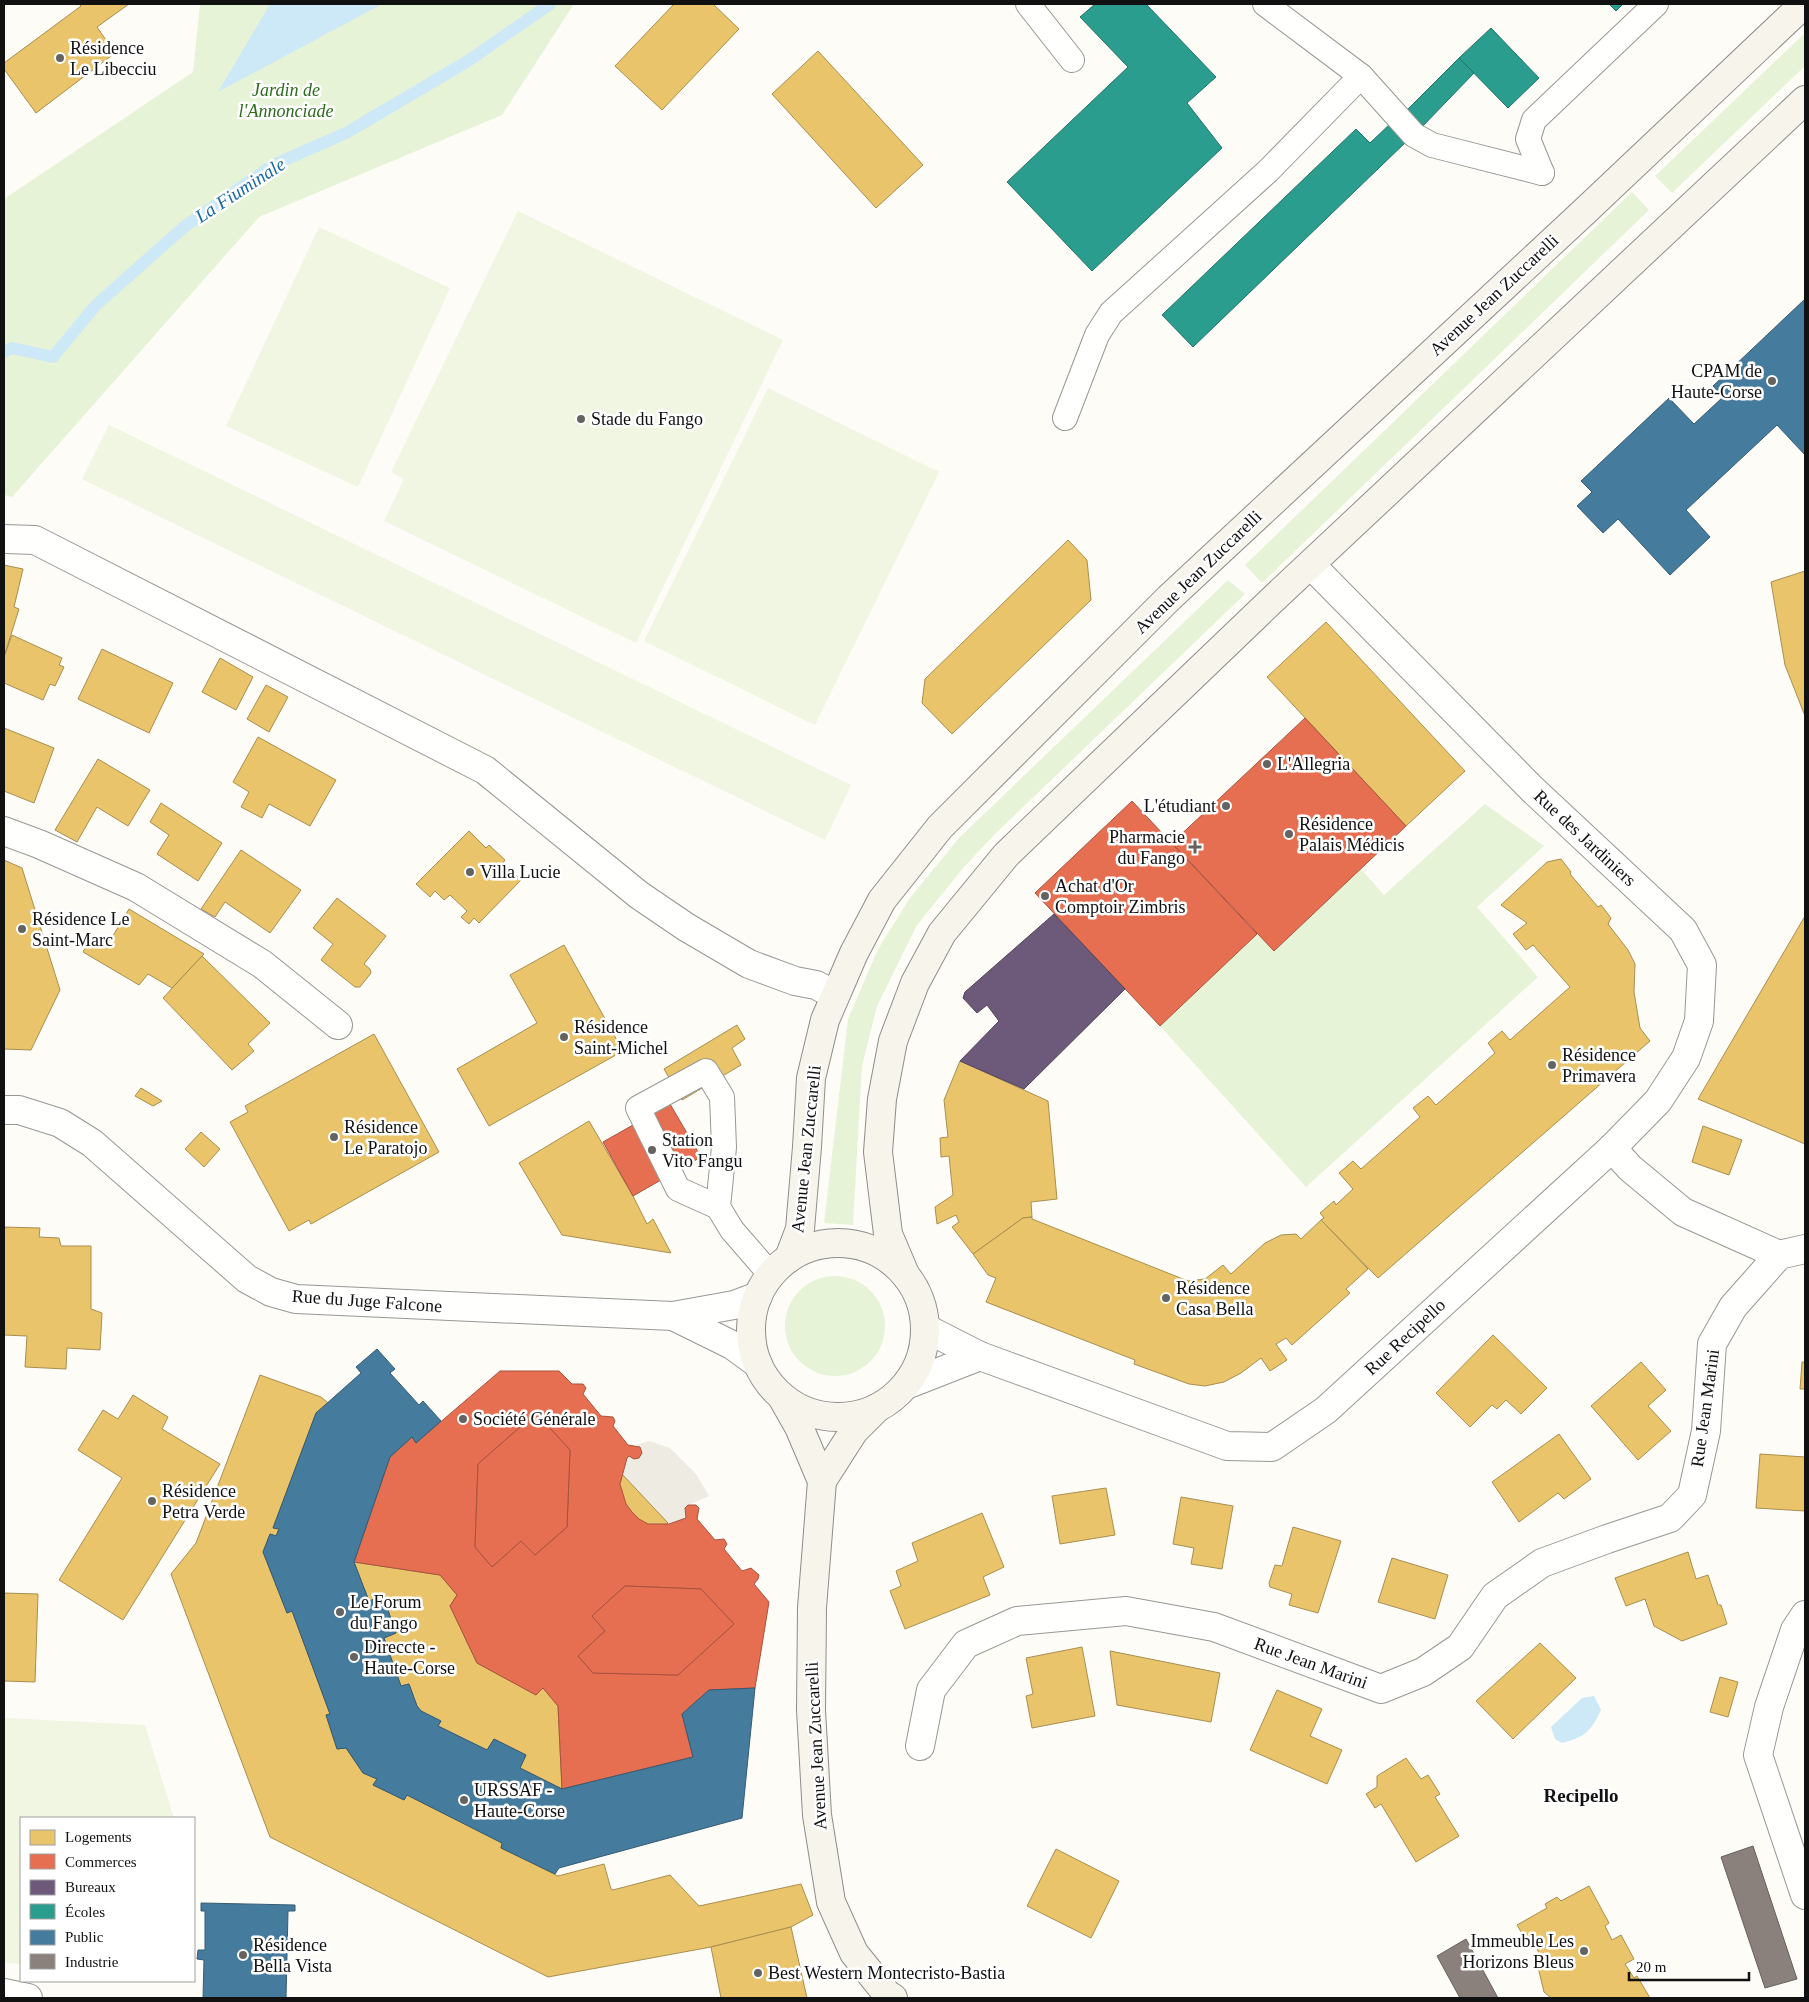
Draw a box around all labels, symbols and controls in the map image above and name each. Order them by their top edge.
place label: Résidence Le Libecciu [70,38,156,79]
marker: Résidence Le Libecciu [54,52,66,64]
park label: Jardin de l'Annonciade [239,80,333,121]
water label: La Fiuminale [190,153,289,227]
street label: Avenue Jean Zuccarelli [1426,230,1562,360]
place label: CPAM de Haute-Corse [1671,361,1762,402]
marker: CPAM de Haute-Corse [1766,375,1778,387]
place label: Stade du Fango [591,409,703,429]
marker: Stade du Fango [575,413,587,425]
street label: Avenue Jean Zuccarelli [1130,506,1266,638]
place label: L'Allegria [1277,754,1350,774]
marker: L'Allegria [1261,758,1273,770]
street label: Rue des Jardiniers [1530,786,1640,890]
place label: L'étudiant [1144,796,1216,816]
marker: L'étudiant [1220,800,1232,812]
place label: Résidence Palais Médicis [1299,814,1405,855]
place label: Pharmacie du Fango [1109,827,1185,868]
marker: Résidence Palais Médicis [1283,828,1295,840]
marker: Pharmacie du Fango [1189,841,1201,853]
place label: Villa Lucie [480,862,560,882]
marker: Villa Lucie [464,866,476,878]
place label: Achat d'Or Comptoir Zimbris [1055,876,1186,917]
marker: Achat d'Or Comptoir Zimbris [1039,890,1051,902]
place label: Résidence Le Saint-Marc [32,909,129,950]
marker: Résidence Le Saint-Marc [16,923,28,935]
place label: Résidence Saint-Michel [574,1017,668,1058]
marker: Résidence Saint-Michel [558,1031,570,1043]
place label: Résidence Primavera [1562,1045,1636,1086]
marker: Résidence Primavera [1546,1059,1558,1071]
street label: Avenue Jean Zuccarelli [787,1064,825,1234]
place label: Résidence Le Paratojo [344,1117,427,1158]
place label: Station Vito Fangu [662,1130,742,1171]
marker: Résidence Le Paratojo [328,1131,340,1143]
marker: Station Vito Fangu [646,1144,658,1156]
place label: Résidence Casa Bella [1176,1278,1253,1319]
street label: Rue du Juge Falcone [291,1286,443,1316]
marker: Résidence Casa Bella [1160,1292,1172,1304]
street label: Rue Recipello [1361,1295,1449,1379]
street label: Rue Jean Marini [1687,1348,1723,1468]
place label: Société Générale [473,1409,595,1429]
marker: Société Générale [457,1413,469,1425]
place label: Résidence Petra Verde [162,1481,245,1522]
marker: Résidence Petra Verde [146,1495,158,1507]
place label: Le Forum du Fango [350,1592,422,1633]
marker: Le Forum du Fango [334,1606,346,1618]
street label: Rue Jean Marini [1252,1633,1370,1693]
place label: Direccte - Haute-Corse [364,1637,455,1678]
marker: Direccte - Haute-Corse [348,1651,360,1663]
street label: Avenue Jean Zuccarelli [802,1661,830,1831]
place label: URSSAF - Haute-Corse [474,1780,565,1821]
district label: Recipello [1544,1785,1618,1806]
marker: URSSAF - Haute-Corse [458,1794,470,1806]
legend [20,1817,195,1982]
text: Logements [65,1829,132,1845]
text: Commerces [65,1854,137,1870]
text: Bureaux [65,1879,116,1895]
text: Écoles [65,1904,105,1920]
text: Public [65,1929,104,1945]
place label: Immeuble Les Horizons Bleus [1463,1931,1574,1972]
place label: Résidence Bella Vista [253,1935,332,1976]
marker: Immeuble Les Horizons Bleus [1578,1945,1590,1957]
marker: Résidence Bella Vista [237,1949,249,1961]
scale bar [1629,1950,1749,1982]
text: Industrie [65,1954,119,1970]
text: 20 m [1636,1959,1667,1975]
place label: Best Western Montecristo-Bastia [768,1963,1005,1983]
marker: Best Western Montecristo-Bastia [752,1967,764,1979]

